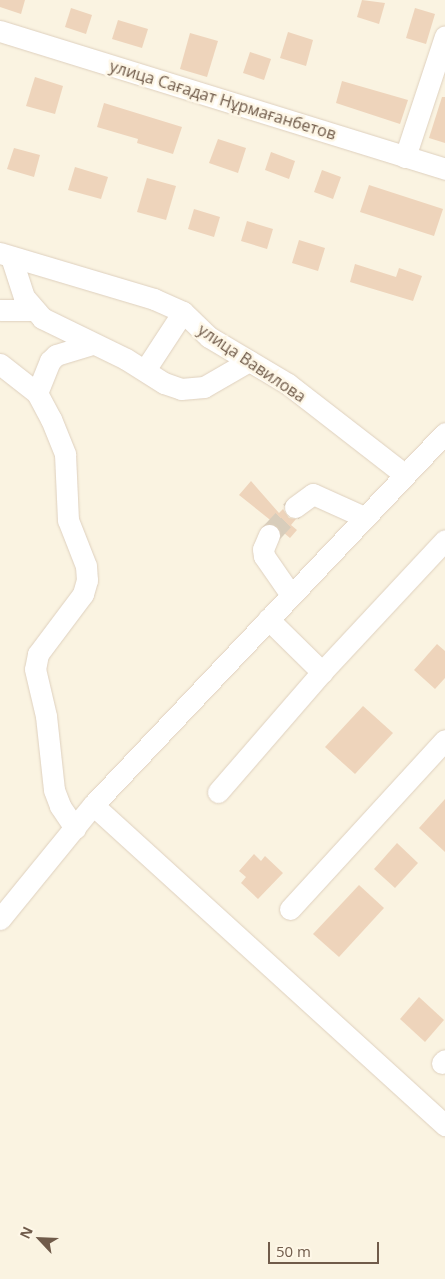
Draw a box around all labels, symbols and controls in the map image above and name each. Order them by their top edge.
street label: улица Сағадат Нұрмағанбетов [107,56,339,144]
street label: улица Вавилова [194,320,310,406]
north arrow [15,1214,65,1264]
text: N [15,1223,37,1242]
scale bar [270,1232,381,1264]
text: 50 m [276,1241,311,1261]

